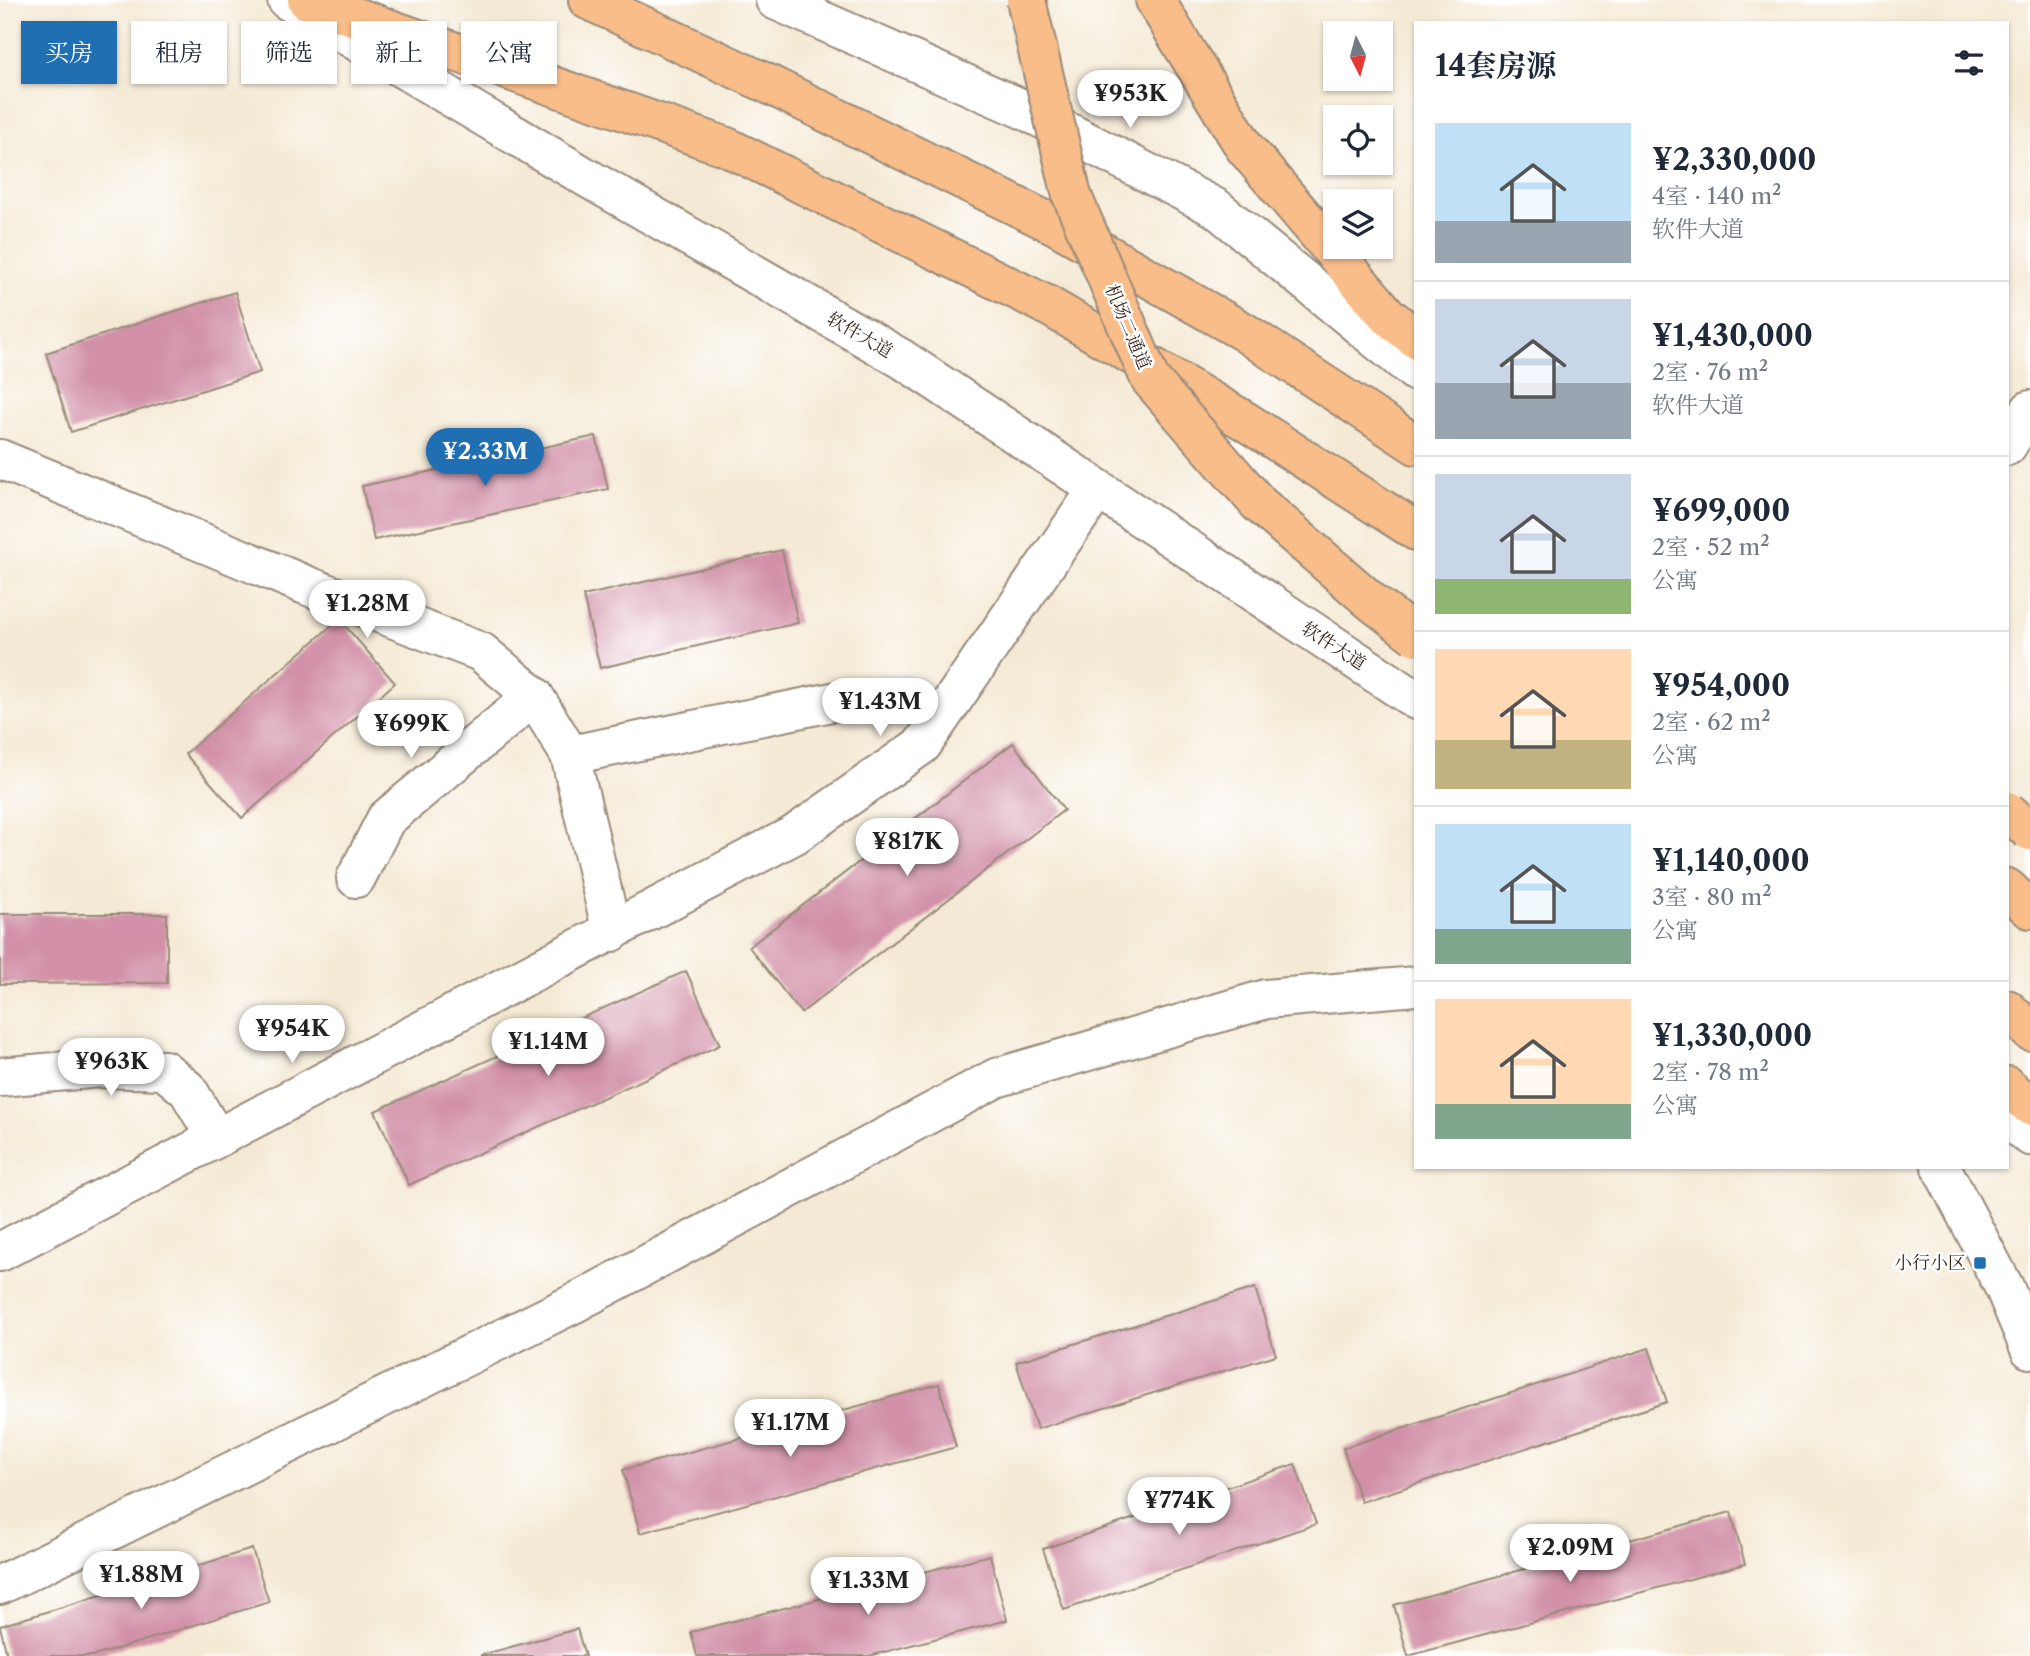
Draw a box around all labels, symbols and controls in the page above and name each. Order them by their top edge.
chip: 买房 [21,21,117,84]
chip: 租房 [131,21,227,84]
chip: 筛选 [241,21,337,84]
chip: 新上 [351,21,447,84]
chip: 公寓 [461,21,557,84]
north arrow [1323,21,1393,91]
map controls [1323,21,1393,259]
icon: filters [1950,44,1988,82]
text: 14套房源 [1435,47,1556,84]
pin: ¥953K [1081,71,1179,130]
text: ¥953K [1093,79,1167,107]
button: locate [1323,105,1393,175]
text: ¥2,330,000 [1652,141,1816,178]
icon: home [1491,151,1575,235]
text: 4室 · 140 m² [1652,182,1782,210]
button: layers [1323,189,1393,259]
text: 软件大道 [1652,215,1744,243]
street label: 机场二通道 [1100,281,1156,373]
street label: 软件大道 [823,307,897,363]
text: ¥1,430,000 [1652,317,1813,354]
icon: home [1491,327,1575,411]
text: 2室 · 76 m² [1652,358,1768,386]
text: 软件大道 [1652,391,1744,419]
pin: ¥2.33M [428,428,542,488]
text: ¥2.33M [442,437,528,465]
text: ¥699,000 [1652,492,1790,529]
icon: home [1491,502,1575,586]
text: 2室 · 52 m² [1652,533,1770,561]
text: 公寓 [1652,566,1698,594]
pin: ¥1.28M [310,580,424,640]
text: ¥1.28M [325,589,409,617]
street label: 软件大道 [1298,617,1370,675]
text: ¥954,000 [1652,667,1790,704]
icon: home [1491,677,1575,761]
pin: ¥1.43M [823,678,937,738]
text: ¥1.43M [838,687,922,715]
pin: ¥699K [362,700,460,760]
text: 2室 · 62 m² [1652,708,1771,736]
text: ¥699K [373,709,449,737]
text: 公寓 [1652,741,1698,769]
pin: ¥817K [858,818,956,878]
text: ¥817K [872,827,942,855]
text: ¥1,140,000 [1652,842,1810,879]
icon: home [1491,852,1575,936]
text: 3室 · 80 m² [1652,883,1772,911]
text: 公寓 [1652,916,1698,944]
pin: ¥954K [243,1006,341,1065]
text: ¥954K [255,1014,329,1042]
text: ¥1,330,000 [1652,1017,1812,1054]
pin: ¥1.14M [491,1018,605,1078]
text: ¥1.14M [508,1027,588,1055]
icon: home [1491,1027,1575,1111]
pin: ¥963K [62,1038,160,1098]
text: ¥963K [74,1047,148,1075]
text: 2室 · 78 m² [1652,1058,1769,1086]
text: 公寓 [1652,1091,1698,1119]
place label: 小行小区 [1894,1252,1966,1274]
marker: 小行小区 [1972,1255,1988,1271]
pin: ¥1.17M [733,1400,847,1459]
text: ¥1.17M [750,1408,830,1436]
pin: ¥774K [1130,1478,1228,1537]
text: ¥774K [1144,1486,1215,1514]
pin: ¥2.09M [1513,1524,1627,1584]
text: ¥2.09M [1526,1533,1614,1561]
pin: ¥1.88M [84,1552,198,1611]
pin: ¥1.33M [811,1558,925,1617]
text: ¥1.88M [98,1560,184,1588]
text: ¥1.33M [827,1566,909,1594]

